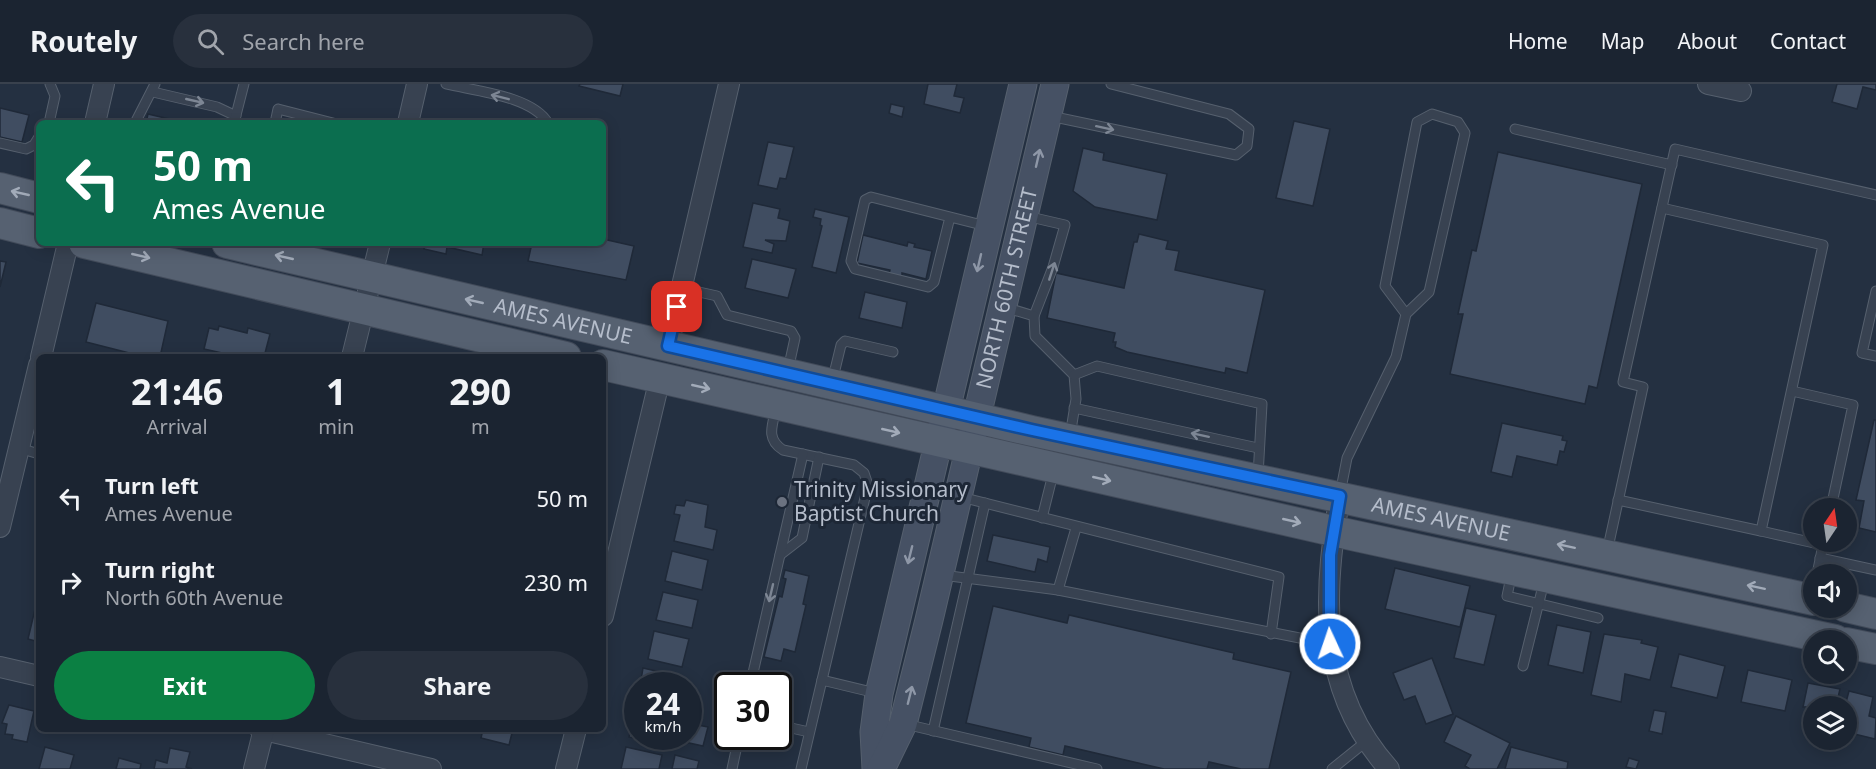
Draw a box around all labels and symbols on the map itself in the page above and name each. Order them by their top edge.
one-way arrow [491,91,510,103]
one-way arrow [185,96,204,108]
one-way arrow [1095,123,1114,134]
one-way arrow [1033,149,1045,168]
street label: NORTH 60TH STREET [969,184,1043,392]
one-way arrow [10,187,30,198]
one-way arrow [275,250,294,262]
one-way arrow [131,251,150,263]
one-way arrow [973,253,984,272]
one-way arrow [1047,262,1058,281]
pin [651,281,702,332]
street label: AMES AVENUE [491,291,635,350]
one-way arrow [465,295,484,306]
one-way arrow [691,382,710,394]
one-way arrow [881,425,900,437]
one-way arrow [1191,429,1210,441]
one-way arrow [1092,473,1111,485]
place label: Trinity Missionary Baptist Church [794,475,968,527]
street label: AMES AVENUE [1369,490,1513,547]
marker: Trinity Missionary Baptist Church [775,495,789,509]
north arrow [1803,498,1857,552]
one-way arrow [1282,516,1301,528]
one-way arrow [1557,540,1576,551]
one-way arrow [904,545,916,564]
one-way arrow [1747,581,1766,593]
one-way arrow [765,583,777,602]
position arrow [1298,612,1362,676]
speed limit sign: 30 [714,672,792,750]
one-way arrow [905,686,916,705]

